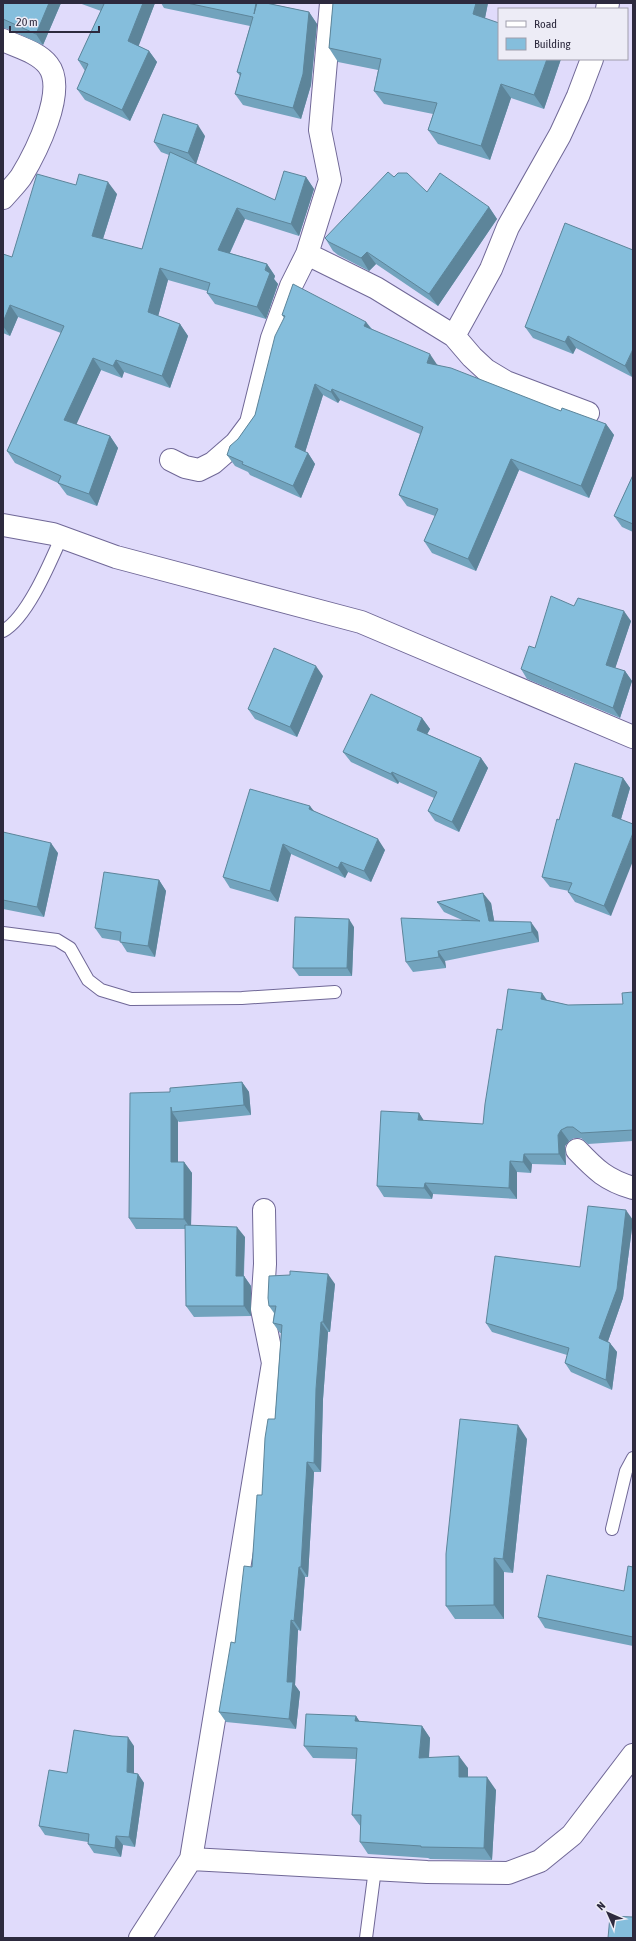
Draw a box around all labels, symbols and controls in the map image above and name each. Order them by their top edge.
scale bar [10,8,99,34]
legend [498,8,628,60]
text: 20 m [16,15,38,29]
text: Road [534,17,557,31]
text: Building [534,37,572,51]
north arrow [588,1893,628,1933]
text: N [594,1899,607,1912]

